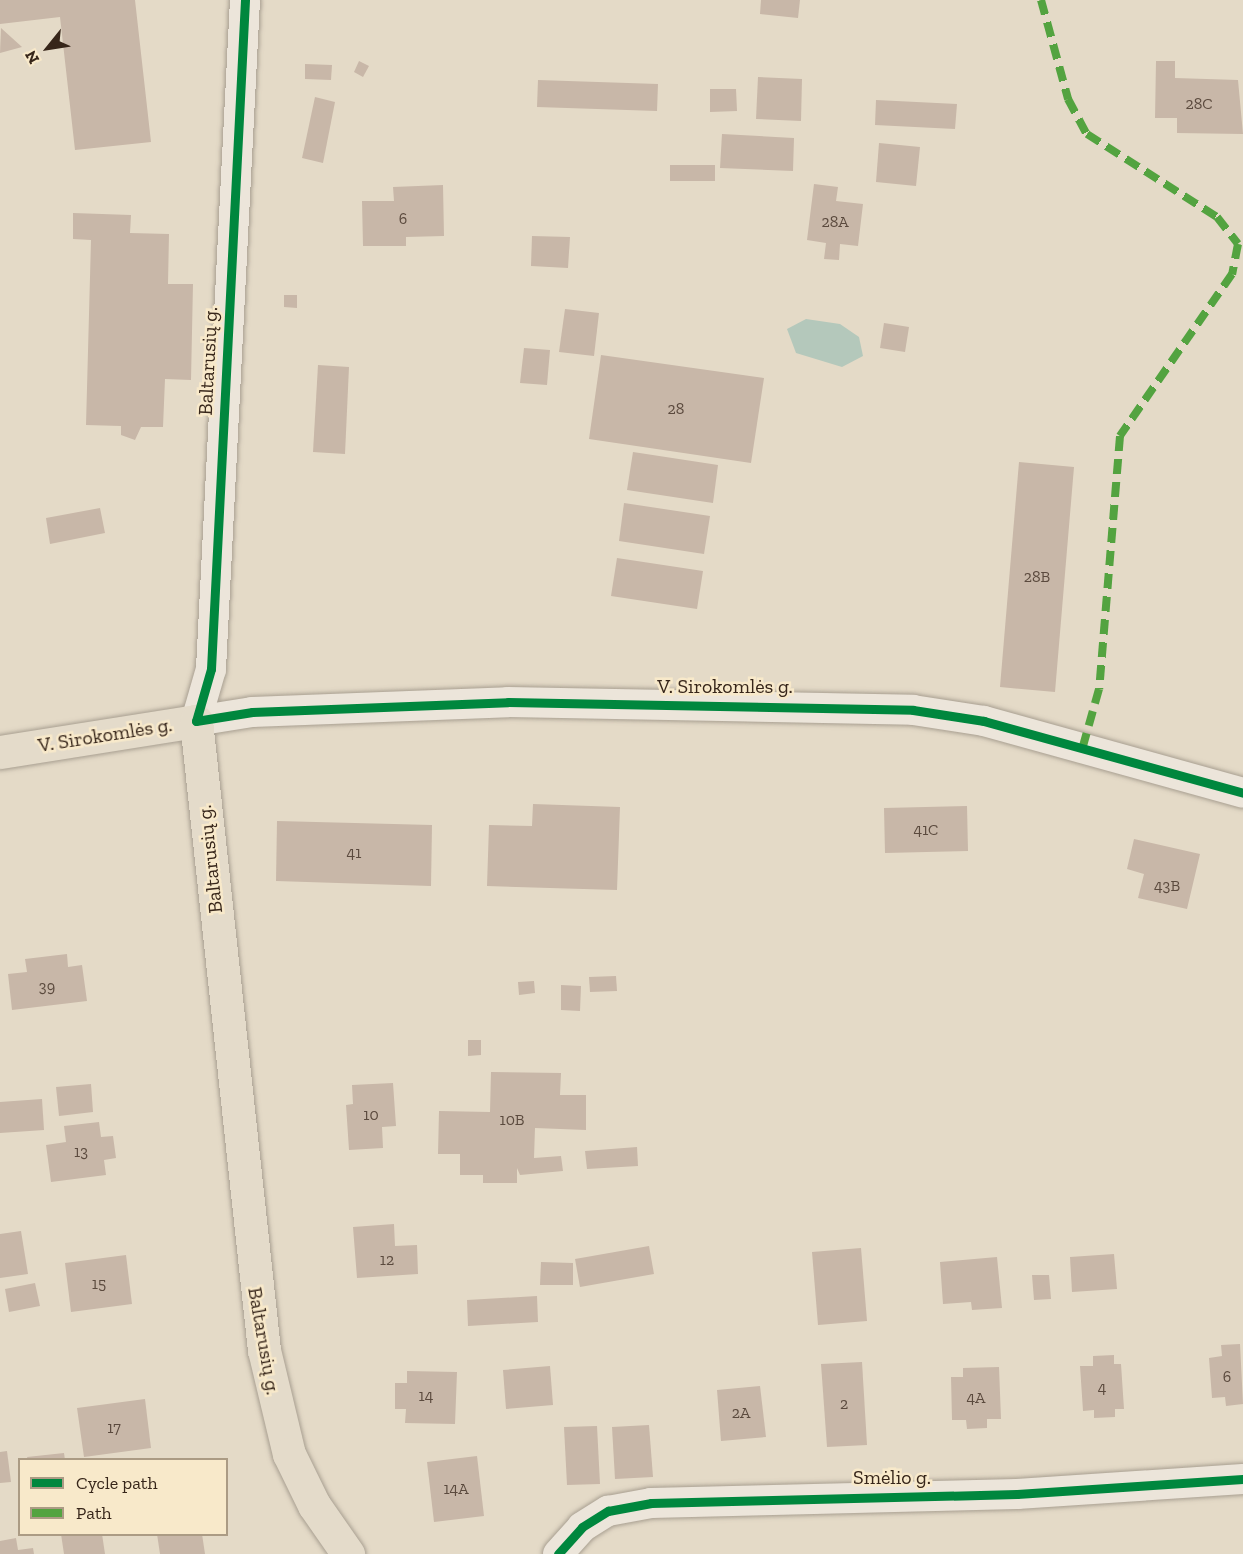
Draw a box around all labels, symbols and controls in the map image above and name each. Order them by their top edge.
north arrow [18,18,78,78]
text: N [21,47,43,67]
house number: 28C [1185,94,1213,114]
house number: 6 [399,209,407,229]
house number: 28A [821,212,849,232]
street label: Baltarusių g. [193,306,223,416]
house number: 28 [668,399,684,419]
house number: 28B [1024,567,1050,587]
street label: V. Sirokomlės g. [657,674,793,698]
street label: V. Sirokomlės g. [36,713,174,757]
street label: Baltarusių g. [192,804,228,914]
house number: 41C [914,820,938,840]
house number: 41 [347,843,361,863]
house number: 43B [1154,876,1180,896]
house number: 39 [39,977,55,997]
house number: 10 [363,1105,379,1125]
house number: 10B [499,1110,525,1130]
house number: 13 [74,1142,88,1162]
house number: 12 [380,1250,394,1270]
house number: 15 [92,1274,106,1294]
street label: Baltarusių g. [243,1285,285,1397]
house number: 6 [1223,1367,1231,1387]
house number: 4 [1098,1378,1106,1398]
house number: 14 [419,1386,433,1406]
house number: 4A [967,1388,985,1408]
house number: 2 [840,1394,848,1414]
house number: 2A [732,1403,750,1423]
house number: 17 [107,1418,121,1438]
legend [18,1458,228,1536]
street label: Smėlio g. [853,1465,931,1489]
text: Cycle path [76,1472,158,1494]
house number: 14A [443,1479,469,1499]
text: Path [76,1502,112,1524]

